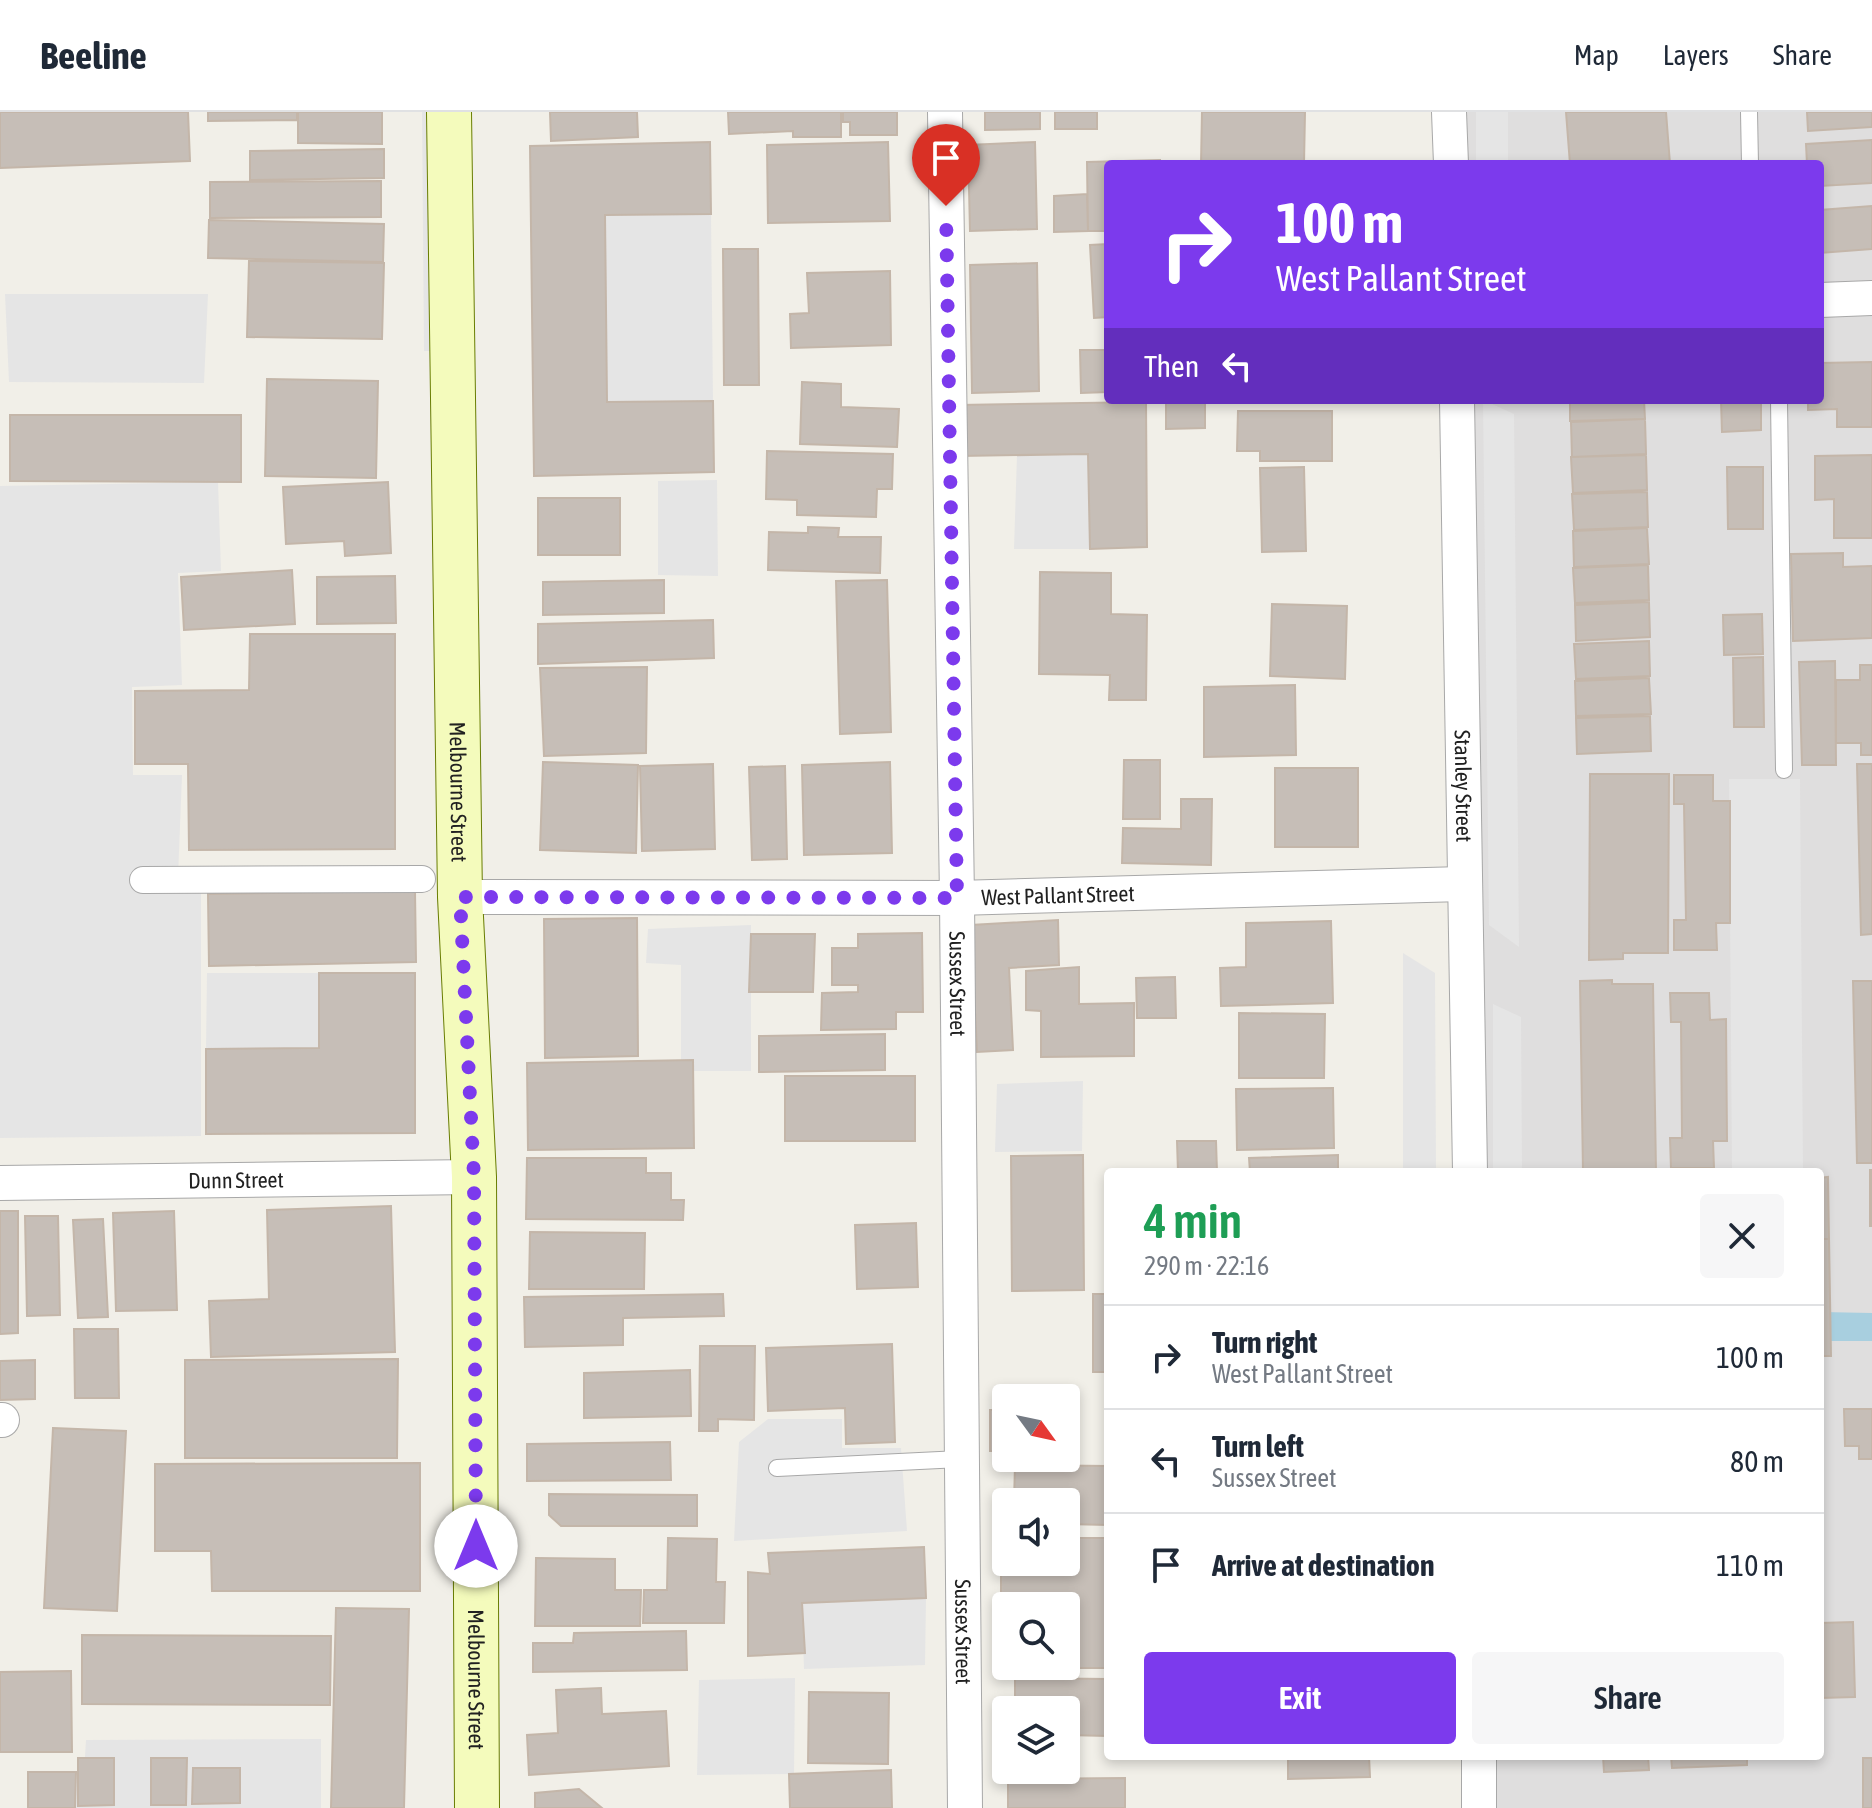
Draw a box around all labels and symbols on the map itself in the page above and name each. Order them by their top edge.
pin [912,124,980,206]
street label: Melbourne Street [445,721,473,862]
street label: Stanley Street [1450,730,1477,842]
street label: West Pallant Street [981,880,1135,910]
street label: Sussex Street [944,931,971,1037]
street label: Dunn Street [188,1166,284,1194]
north arrow [992,1384,1080,1472]
position arrow [434,1504,518,1588]
street label: Sussex Street [950,1579,977,1685]
street label: Melbourne Street [463,1609,490,1750]

